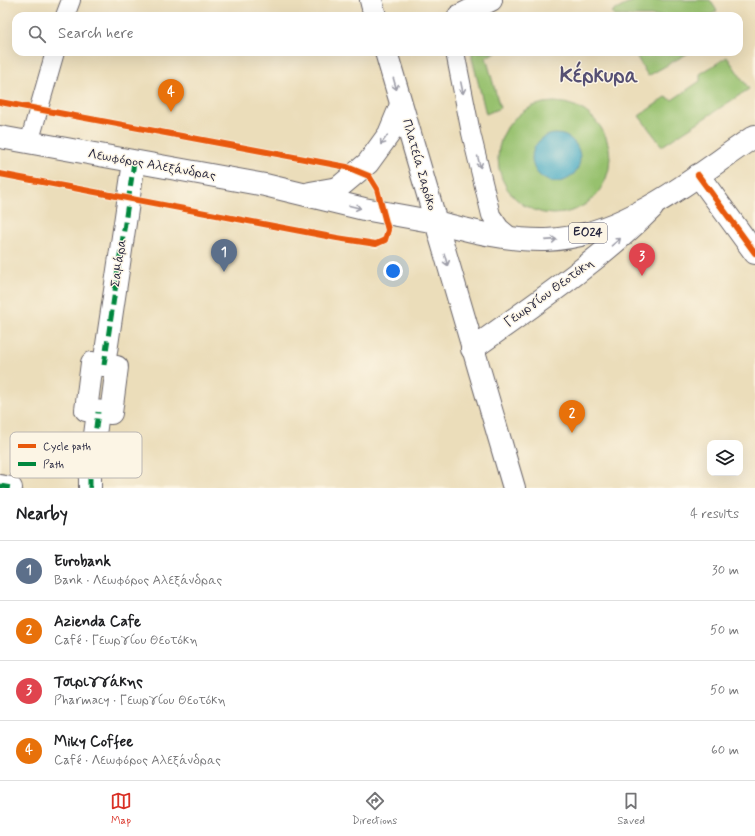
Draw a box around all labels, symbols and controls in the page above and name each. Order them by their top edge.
search box [12,12,743,56]
icon: search [26,23,48,45]
text: Search here [58,24,134,44]
district label: Κέρκυρα [560,61,639,90]
one-way arrow [392,77,399,90]
pin: 4 [158,79,184,112]
one-way arrow [459,81,467,94]
street label: Πλατεία Σαρόκο [398,117,440,213]
one-way arrow [380,135,388,146]
street label: Λεωφόρος Αλεξάνδρας [87,145,218,185]
one-way arrow [475,155,483,168]
one-way arrow [348,203,361,211]
road number: ΕΟ24 [569,223,607,243]
one-way arrow [544,236,557,243]
one-way arrow [610,237,621,246]
street label: Σαμάρα [107,238,131,288]
pin: 1 [211,239,237,272]
pin: 3 [629,243,655,276]
one-way arrow [443,253,450,266]
street label: Γεωργίου Θεοτόκη [501,255,597,331]
your location [383,261,403,281]
pin: 2 [559,400,585,433]
legend [10,432,142,478]
text: Cycle path [43,440,91,454]
map controls [707,440,743,476]
button: layers [707,440,743,476]
text: Path [43,458,64,472]
text: Nearby [16,503,68,525]
text: 4 results [690,506,739,523]
text: Eurobank [54,552,111,572]
text: 1 [26,562,32,579]
text: 30 m [712,562,739,579]
text: Bank · Λεωφόρος Αλεξάνδρας [54,572,222,589]
text: Azienda Cafe [54,612,141,632]
text: 2 [26,622,32,639]
text: 50 m [710,622,739,639]
text: Café · Γεωργίου Θεοτόκη [54,632,198,649]
text: Τσιριγγάκης [54,672,143,692]
text: 3 [26,682,32,699]
text: 50 m [710,682,739,699]
text: Pharmacy · Γεωργίου Θεοτόκη [54,692,226,709]
text: Miky Coffee [54,732,133,752]
text: 4 [25,742,33,759]
text: 60 m [711,742,739,759]
text: Café · Λεωφόρος Αλεξάνδρας [54,752,221,769]
tab: Map [110,790,132,828]
tab: Directions [352,790,397,828]
tab: Saved [617,790,645,828]

